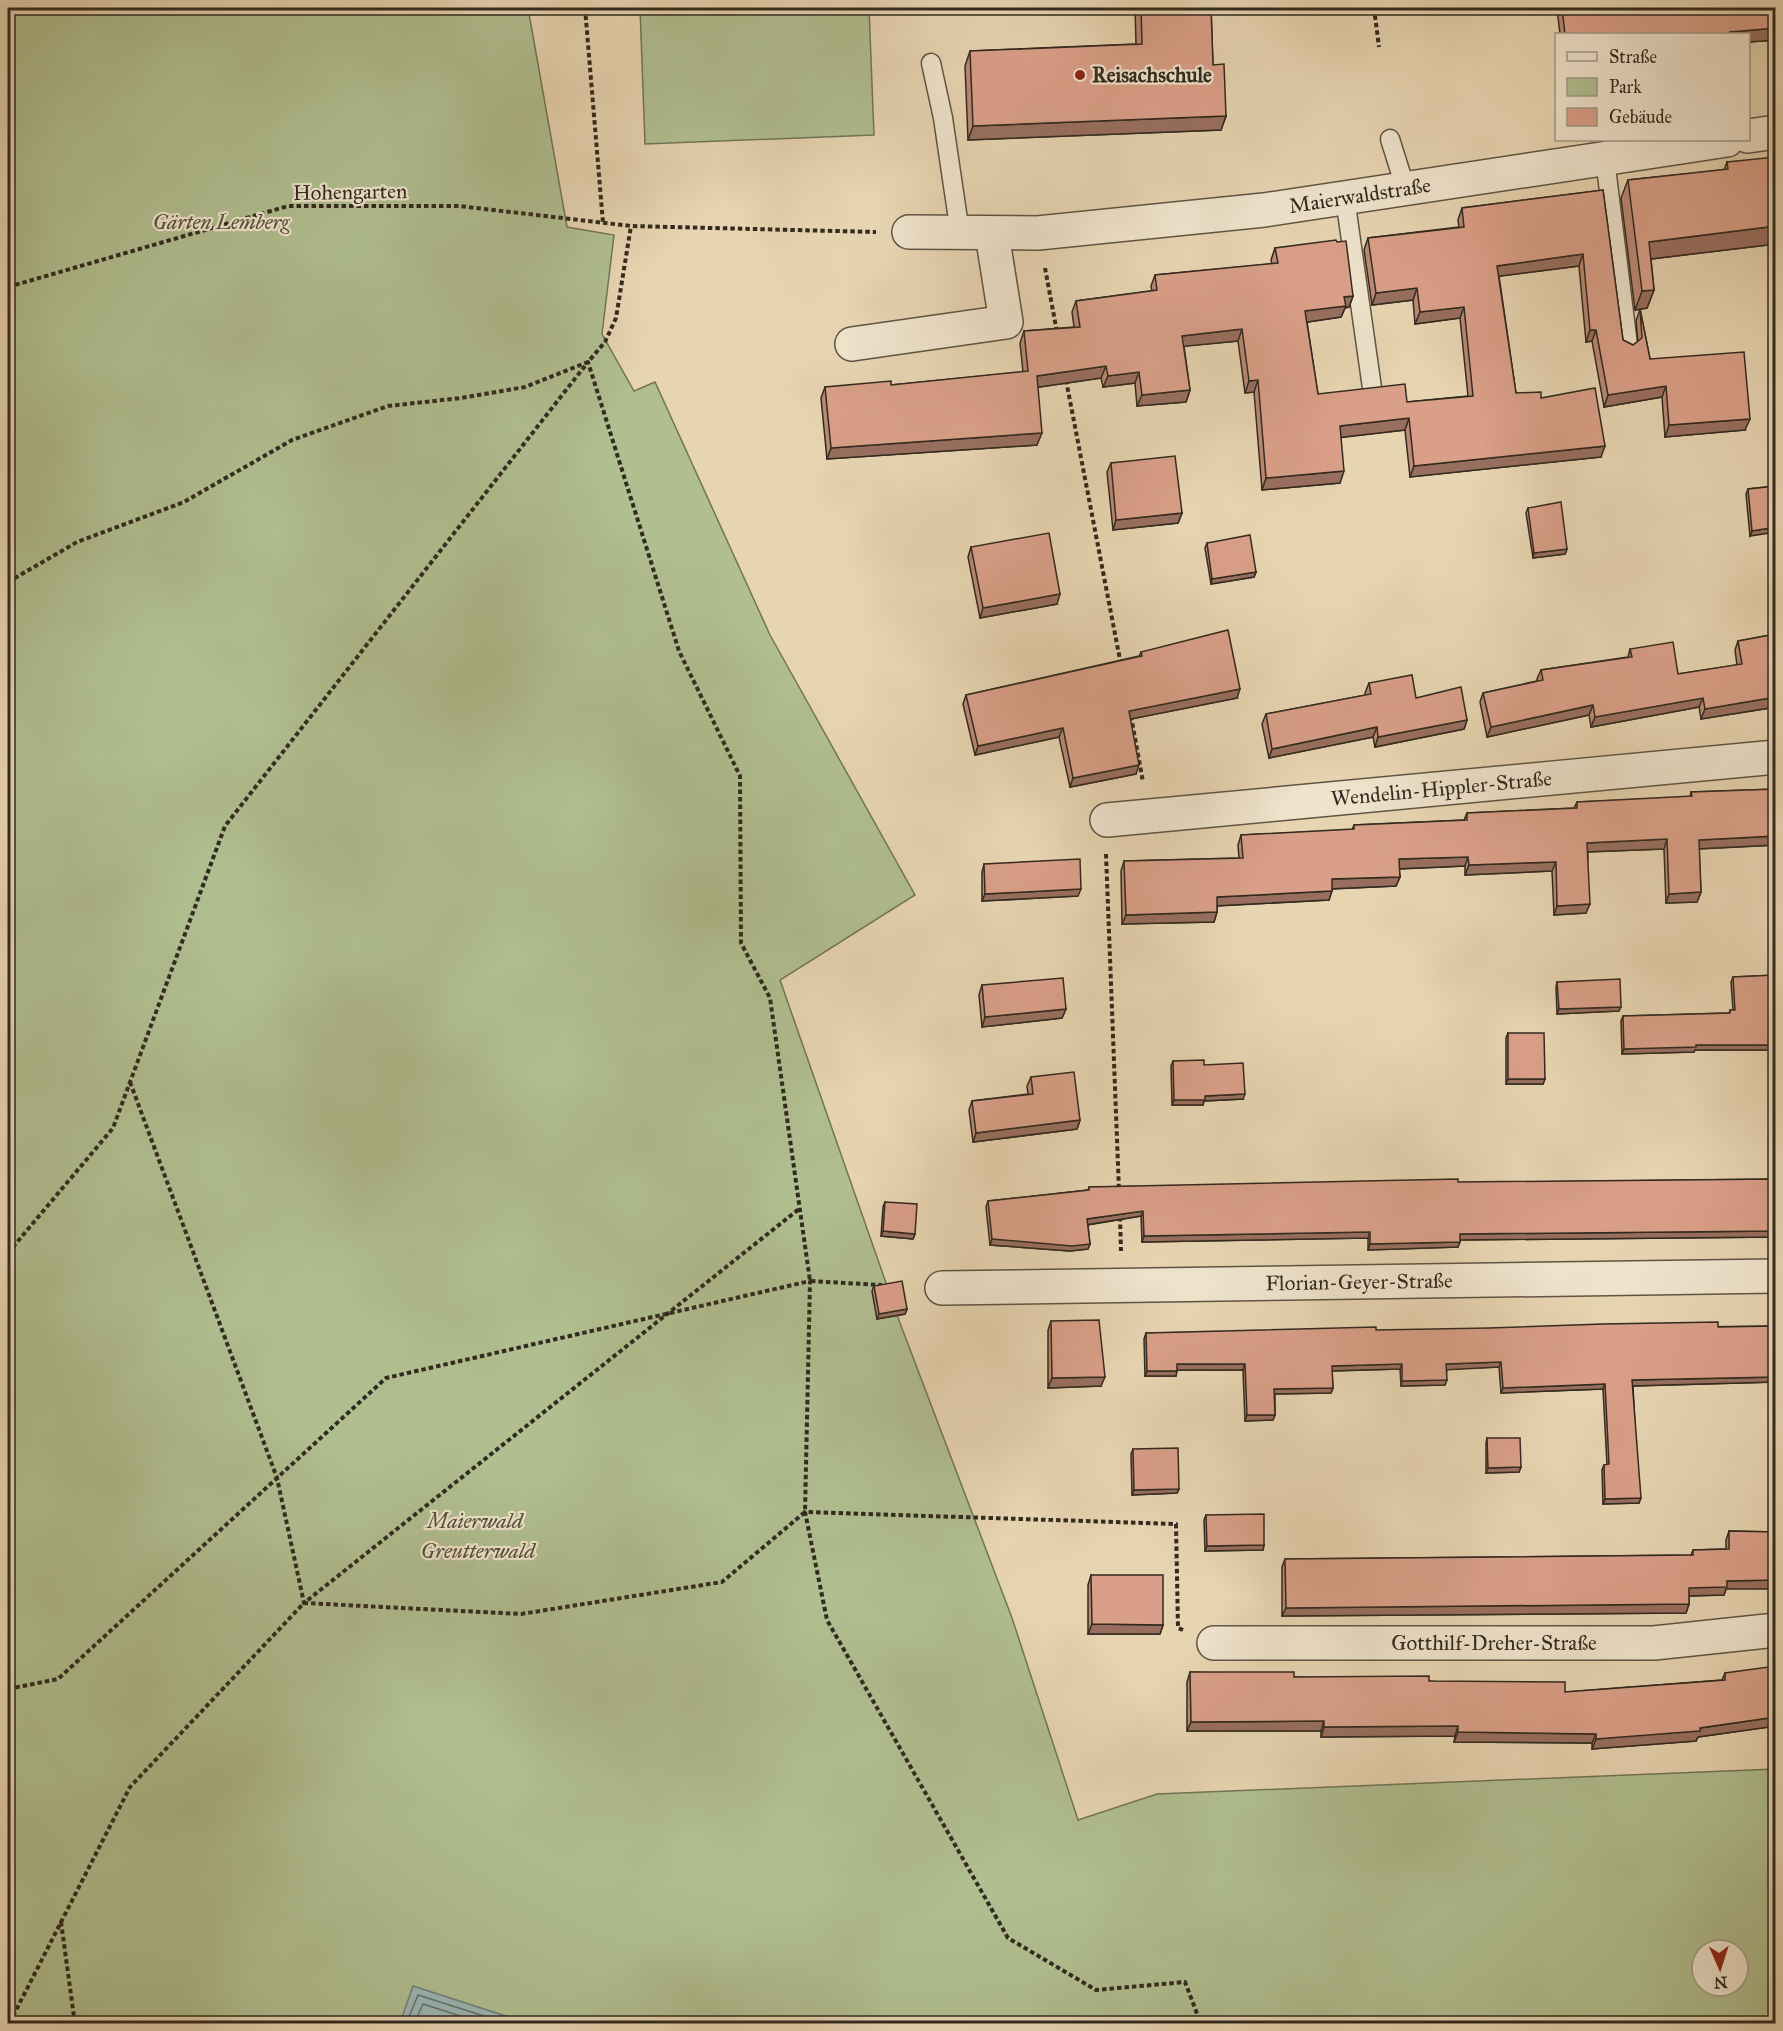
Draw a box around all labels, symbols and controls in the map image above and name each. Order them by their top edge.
legend [1555,33,1750,141]
text: Straße [1609,46,1657,68]
place label: Reisachschule [1092,62,1212,88]
marker: Reisachschule [1073,68,1087,82]
text: Park [1609,76,1642,98]
text: Gebäude [1609,106,1672,128]
street label: Maierwaldstraße [1287,172,1433,219]
street label: Hohengarten [293,178,407,206]
park label: Gärten Lemberg [153,209,290,235]
street label: Wendelin-Hippler-Straße [1330,765,1553,812]
street label: Florian-Geyer-Straße [1265,1268,1453,1296]
park label: Maierwald [425,1508,525,1534]
park label: Greutterwald [421,1538,537,1564]
street label: Gotthilf-Dreher-Straße [1391,1630,1597,1656]
north arrow [1690,1938,1750,1998]
text: N [1713,1973,1728,1992]

